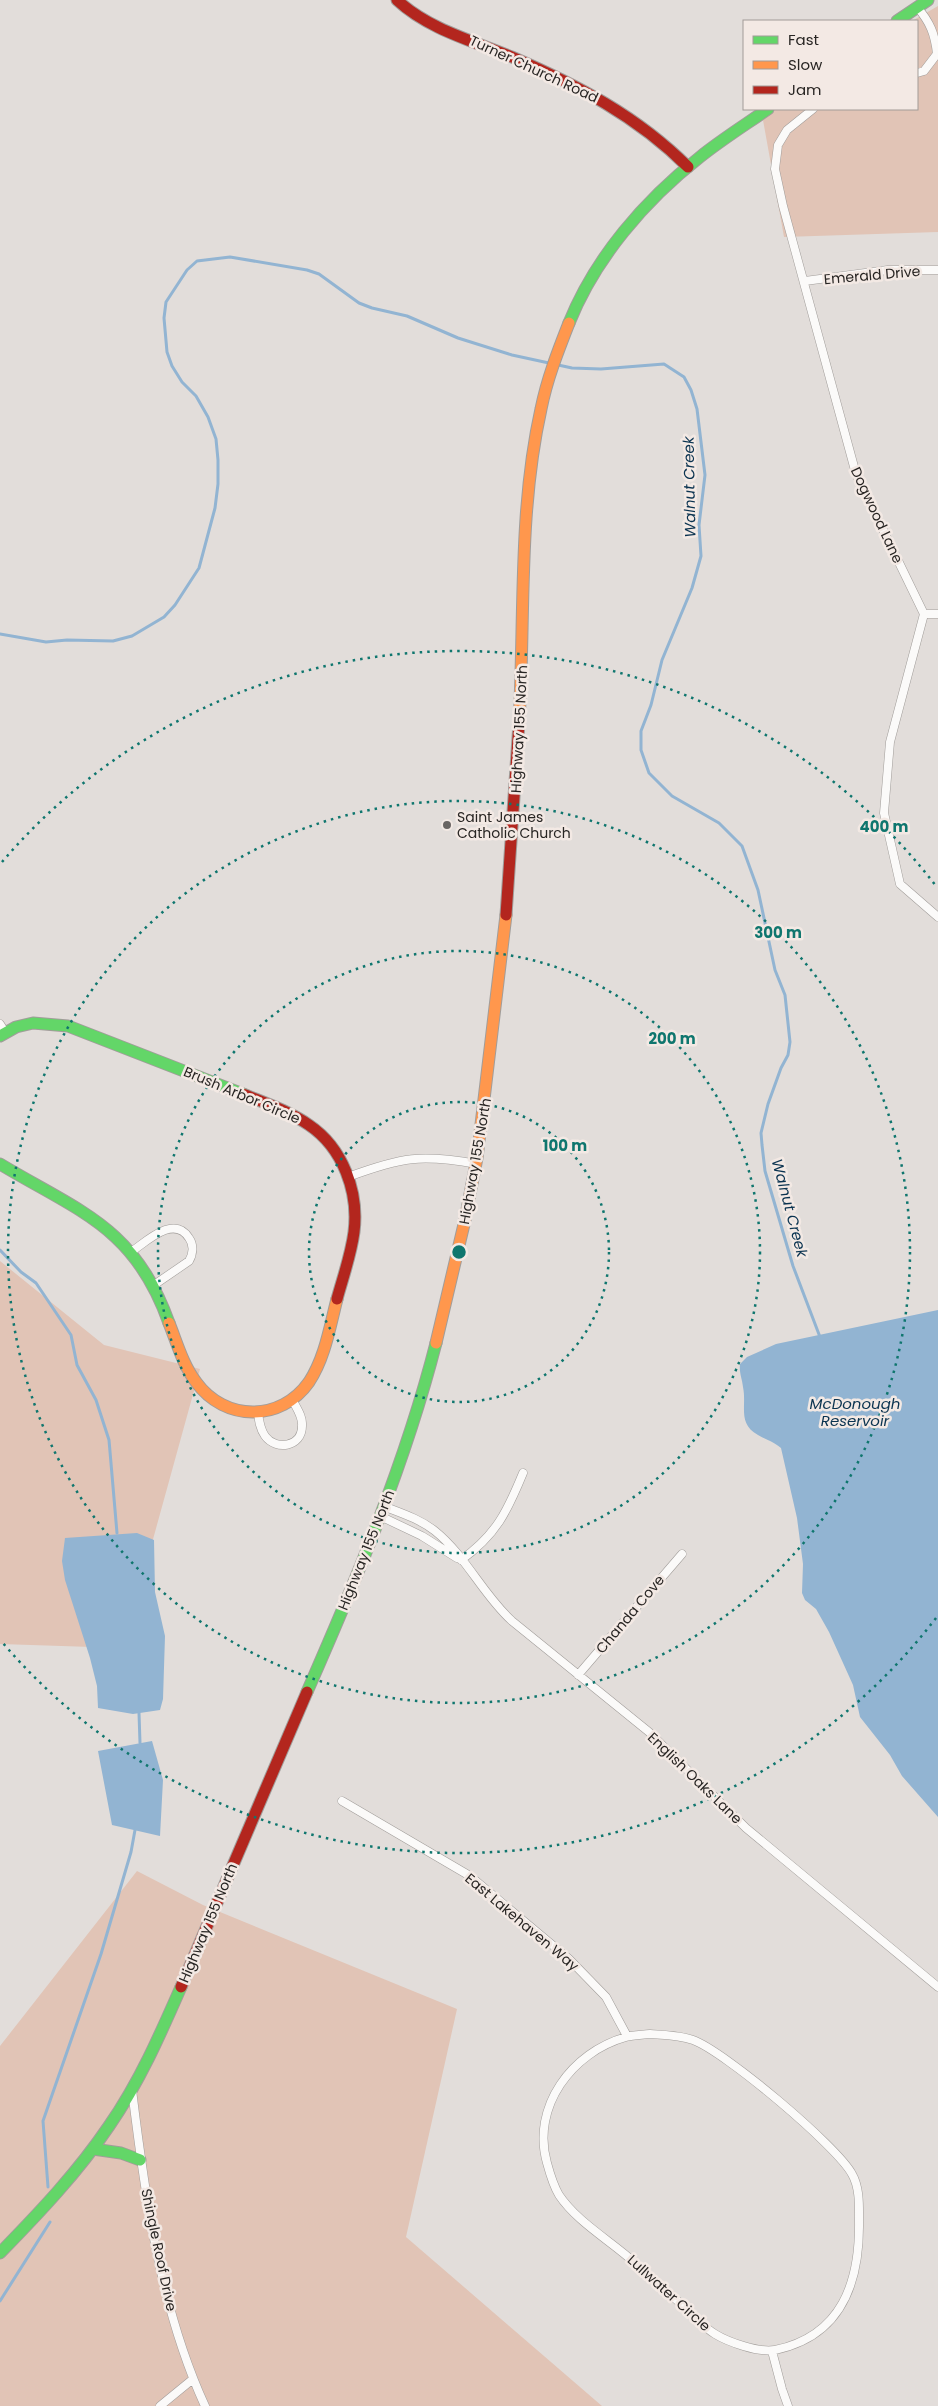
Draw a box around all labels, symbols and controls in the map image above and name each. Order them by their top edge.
legend [743,20,918,110]
text: Fast [788,29,819,50]
street label: Turner Church Road [466,30,602,108]
text: Slow [788,54,823,75]
text: Jam [788,79,822,100]
street label: Emerald Drive [823,261,921,289]
water label: Walnut Creek [678,435,700,538]
street label: Dogwood Lane [846,464,908,567]
street label: Highway 155 North [506,665,532,793]
place label: Saint James Catholic Church [457,807,571,843]
text: 400 m [860,816,909,837]
marker: Saint James Catholic Church [441,819,453,831]
text: 300 m [754,922,802,943]
text: 200 m [648,1028,696,1049]
street label: Brush Arbor Circle [181,1061,304,1129]
street label: Highway 155 North [454,1096,496,1226]
text: 100 m [543,1135,587,1156]
water label: Walnut Creek [767,1156,814,1261]
centre of rings [450,1243,468,1261]
water label: McDonough Reservoir [810,1393,900,1431]
street label: Highway 155 North [333,1487,399,1613]
street label: Chanda Cove [591,1570,669,1658]
street label: English Oaks Lane [643,1728,747,1829]
street label: Highway 155 North [174,1860,242,1986]
street label: East Lakehaven Way [461,1868,583,1976]
street label: Shingle Roof Drive [136,2187,182,2313]
street label: Lullwater Circle [623,2250,715,2336]

